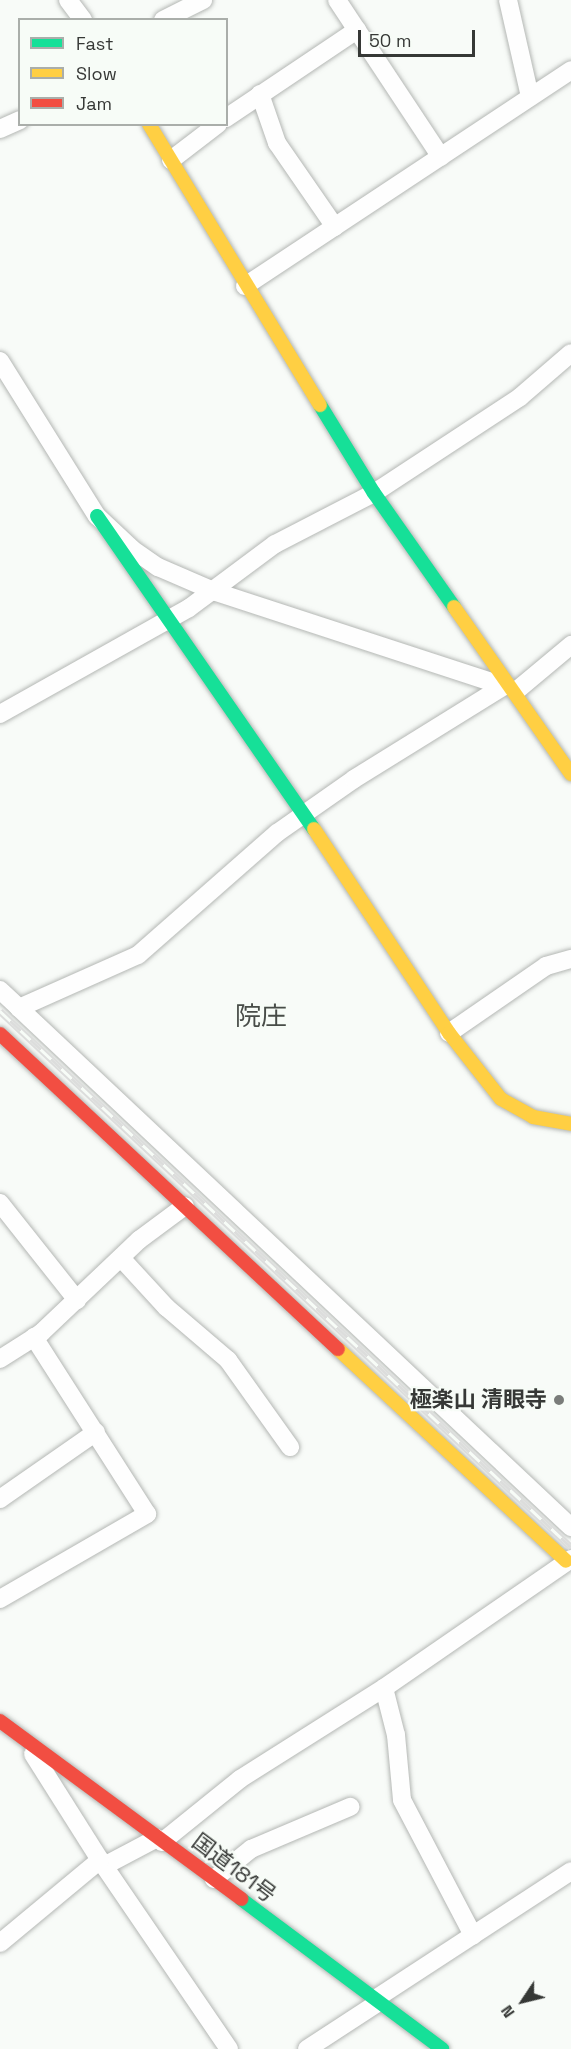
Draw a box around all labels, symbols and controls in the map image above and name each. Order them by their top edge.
legend [18,18,228,126]
scale bar [361,18,478,56]
text: 50 m [369,29,411,52]
text: Fast [76,32,113,55]
text: Slow [76,62,117,85]
text: Jam [76,92,112,115]
district label: 院庄 [235,1001,287,1033]
place label: 極楽山 清眼寺 [409,1387,547,1413]
marker: 極楽山 清眼寺 [552,1393,566,1407]
street label: 国道181号 [187,1828,281,1908]
north arrow [493,1971,553,2031]
text: N [496,2001,520,2022]

